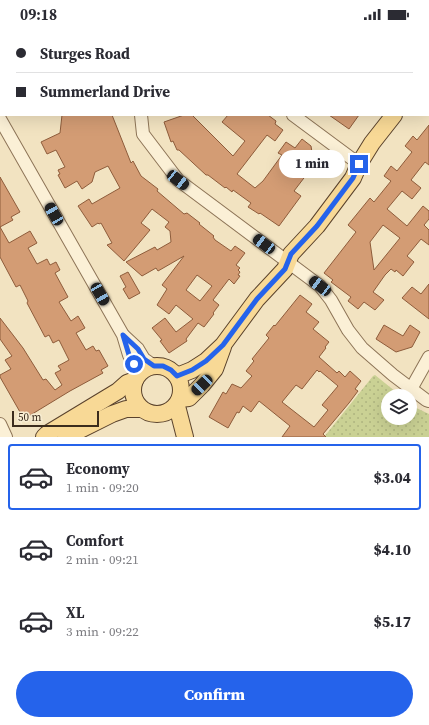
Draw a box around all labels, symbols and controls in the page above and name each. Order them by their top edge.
text: 09:18 [20,4,57,25]
text: Sturges Road [40,43,130,64]
text: Summerland Drive [40,81,170,102]
callout: 1 min [279,150,345,178]
text: 1 min [295,155,329,172]
route end [350,155,368,173]
car [165,168,191,192]
car [43,201,65,227]
car [251,232,277,256]
car [307,274,333,298]
car [89,281,111,307]
route start [125,355,143,373]
car [189,372,215,398]
map controls [381,389,417,425]
button: layers [381,389,417,425]
scale bar [12,409,99,428]
text: 50 m [18,410,41,425]
text: Economy [66,458,130,479]
icon: car [18,459,54,495]
text: $3.04 [373,467,411,488]
text: 1 min · 09:20 [66,479,139,496]
text: Comfort [66,530,124,551]
icon: car [18,531,54,567]
text: $4.10 [373,539,411,560]
text: 2 min · 09:21 [66,551,139,568]
text: XL [66,602,85,623]
icon: car [18,603,54,639]
text: $5.17 [373,611,411,632]
text: 3 min · 09:22 [66,623,139,640]
button: Confirm [16,671,413,717]

